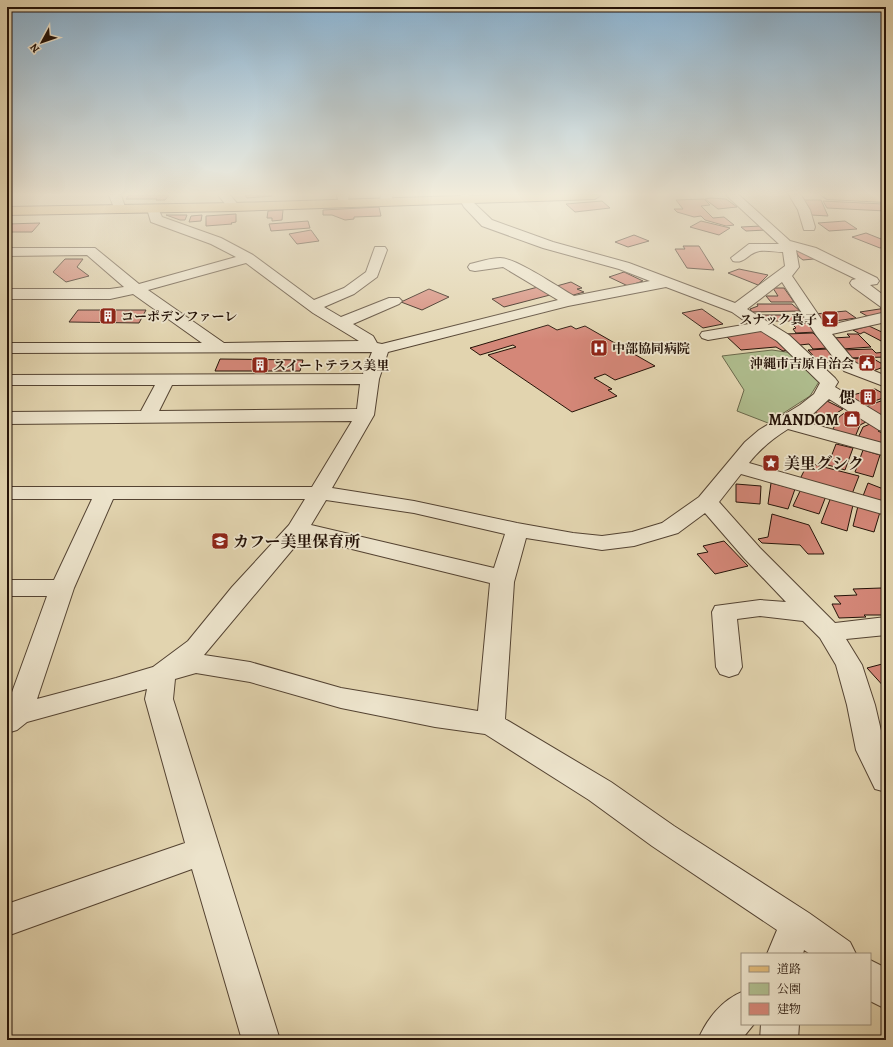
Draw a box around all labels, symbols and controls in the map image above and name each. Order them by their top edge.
north arrow [22,22,62,62]
text: N [26,40,43,56]
building icon: コーポデンファーレ [98,306,118,326]
place label: コーポデンファーレ [121,308,237,325]
bar icon: スナック真子 [820,309,840,329]
place label: スナック真子 [740,311,817,328]
hospital icon: 中部協同病院 [589,338,609,358]
place label: 中部協同病院 [612,340,690,357]
public building icon: 沖縄市吉原自治会 [857,353,877,373]
building icon: スイートテラス美里 [250,355,270,375]
place label: 沖縄市吉原自治会 [750,355,854,372]
place label: スイートテラス美里 [273,357,389,374]
place label: 偲 [839,387,855,409]
building icon: 偲 [858,387,878,407]
place label: MANDOM [769,409,840,431]
shop icon: MANDOM [842,409,862,429]
place icon: 美里グシク [761,453,781,473]
place label: 美里グシク [784,453,864,475]
school or university icon: カフー美里保育所 [210,531,230,551]
place label: カフー美里保育所 [233,531,361,553]
legend [741,953,871,1025]
text: 道路 [777,961,801,977]
text: 公園 [777,981,801,997]
text: 建物 [777,1001,801,1017]

